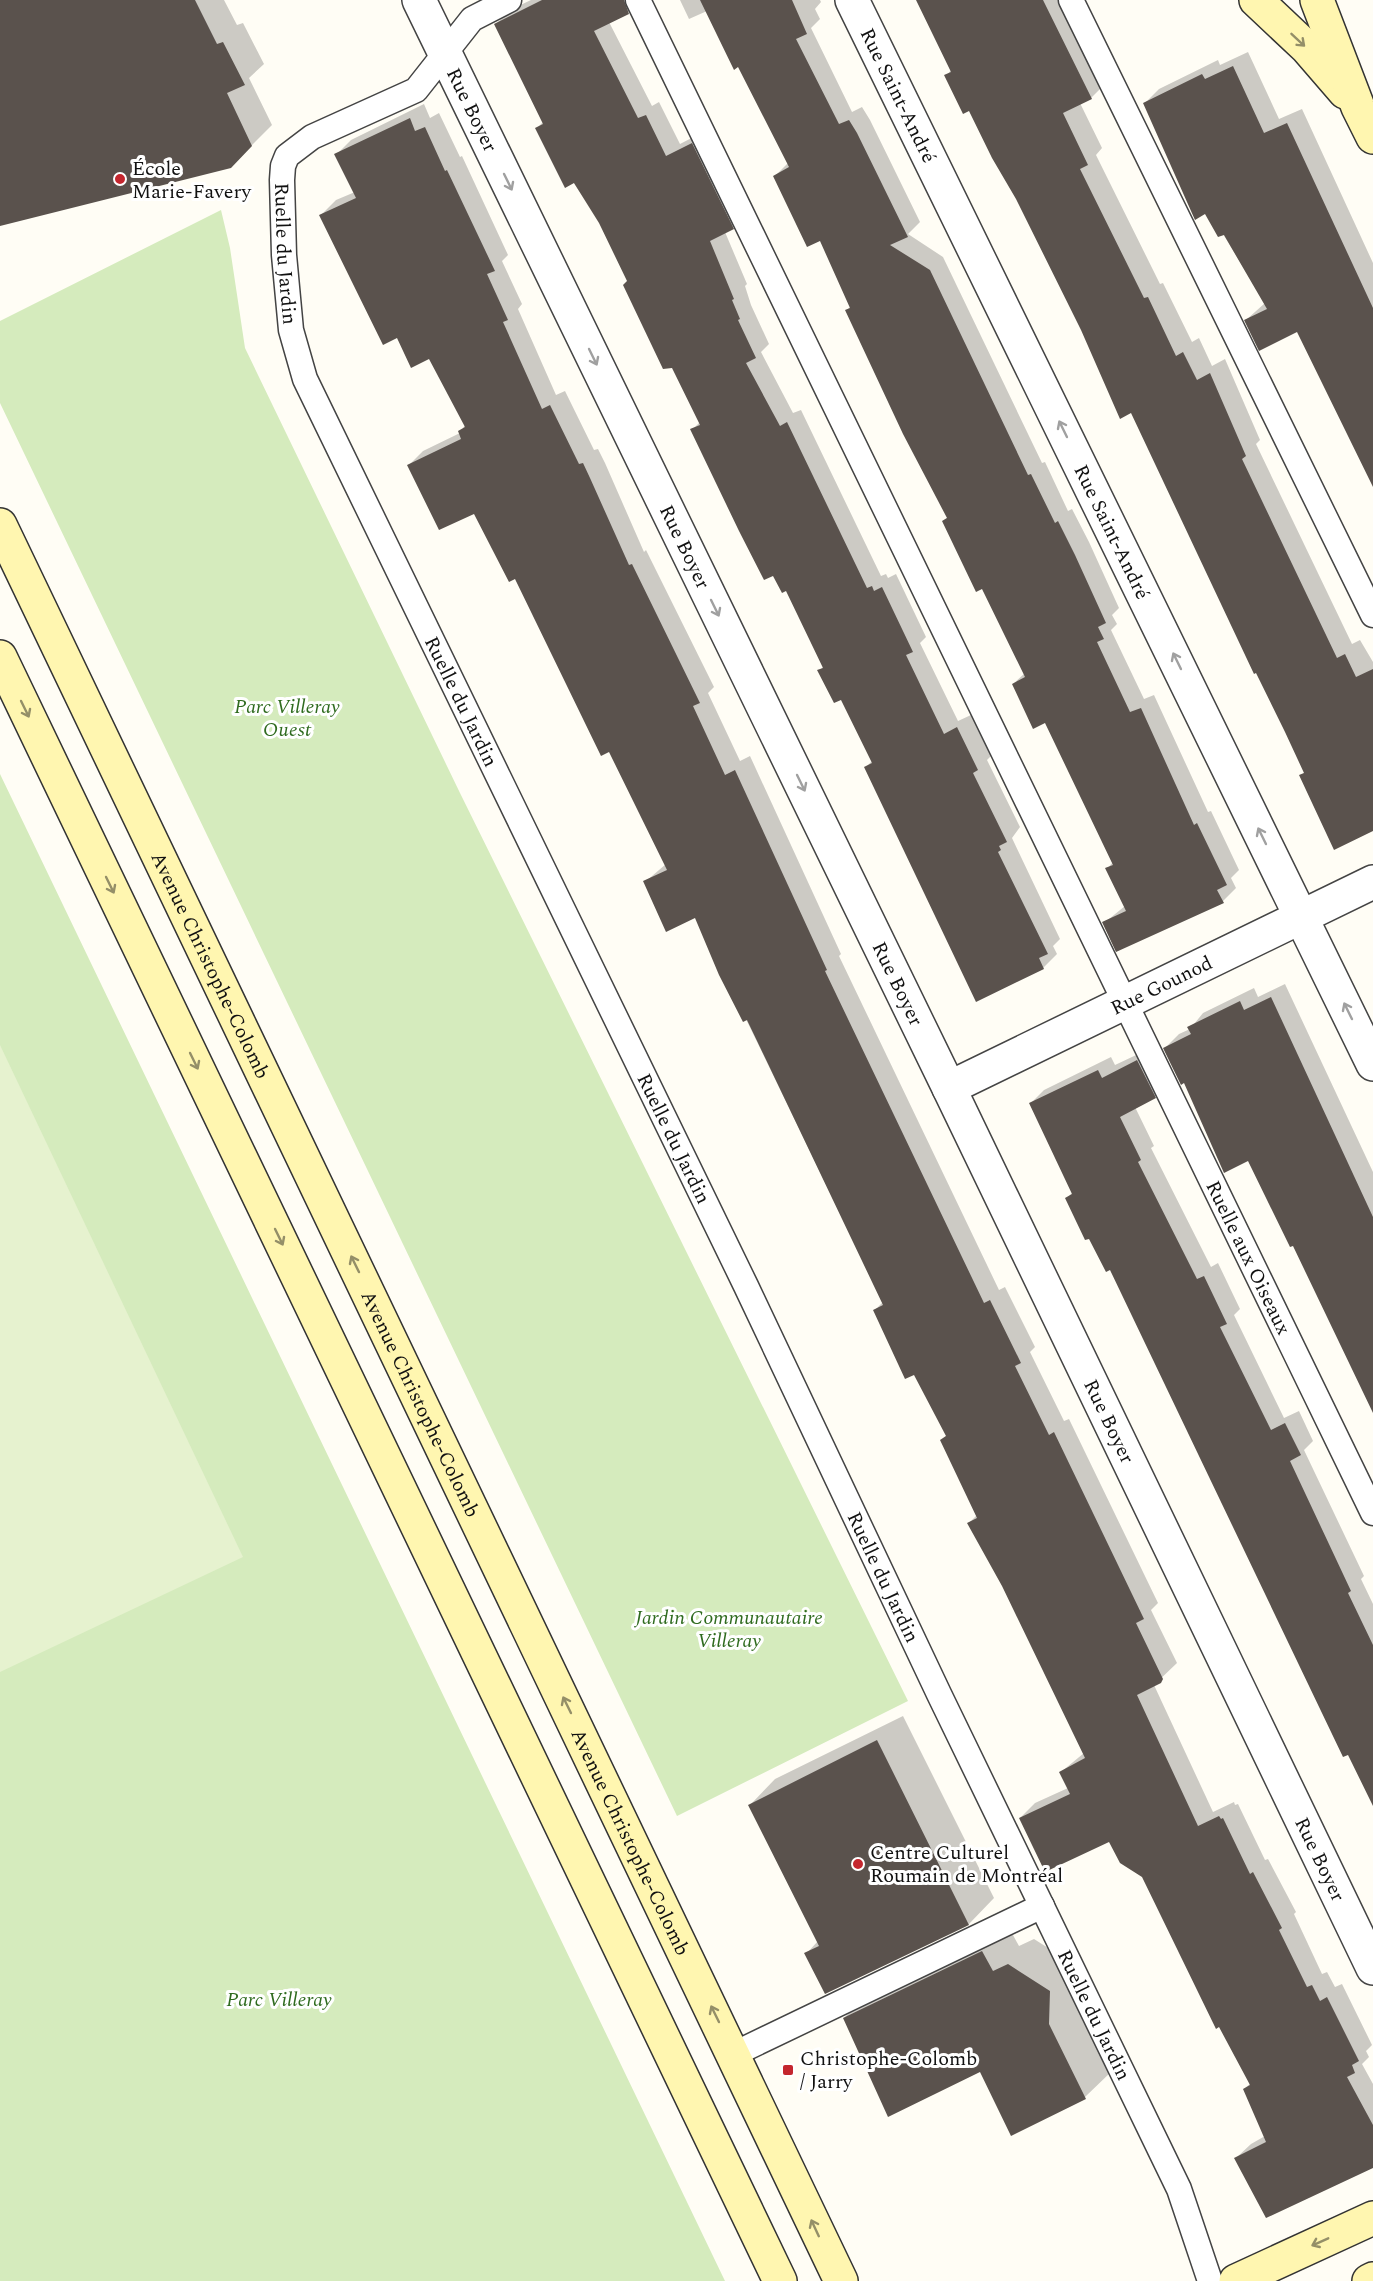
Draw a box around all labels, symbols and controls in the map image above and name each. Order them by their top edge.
street label: Rue Saint-André [852,23,944,168]
one-way arrow [1291,33,1306,47]
street label: Rue Boyer [438,63,505,157]
place label: École Marie-Favery [132,154,252,207]
marker: École Marie-Favery [113,172,127,186]
one-way arrow [502,172,514,190]
street label: Ruelle du Jardin [266,182,304,326]
one-way arrow [587,348,599,365]
one-way arrow [1056,421,1068,439]
street label: Rue Saint-André [1066,460,1157,605]
street label: Rue Boyer [651,500,718,594]
one-way arrow [710,598,722,616]
street label: Ruelle du Jardin [416,631,505,772]
one-way arrow [1170,652,1182,670]
park label: Parc Villeray Ouest [234,692,340,745]
one-way arrow [20,700,32,718]
one-way arrow [795,774,807,792]
one-way arrow [1256,827,1268,845]
street label: Avenue Christophe-Colomb [143,847,277,1084]
one-way arrow [105,876,116,894]
street label: Rue Boyer [864,937,931,1031]
street label: Rue Gounod [1106,948,1218,1023]
one-way arrow [1341,1003,1353,1021]
one-way arrow [189,1051,201,1069]
street label: Ruelle du Jardin [629,1068,718,1209]
street label: Ruelle aux Oiseaux [1198,1176,1298,1340]
one-way arrow [273,1227,285,1245]
one-way arrow [349,1256,361,1274]
street label: Avenue Christophe-Colomb [353,1285,487,1522]
street label: Rue Boyer [1075,1374,1142,1469]
street label: Ruelle du Jardin [839,1507,927,1648]
park label: Jardin Communautaire Villeray [633,1603,823,1656]
one-way arrow [560,1697,572,1715]
street label: Avenue Christophe-Colomb [563,1724,697,1961]
street label: Rue Boyer [1286,1812,1353,1907]
place label: Centre Culturel Roumain de Montréal [870,1838,1063,1891]
marker: Centre Culturel Roumain de Montréal [851,1857,865,1871]
street label: Ruelle du Jardin [1049,1945,1138,2086]
park label: Parc Villeray [226,1985,332,2015]
one-way arrow [708,2005,720,2023]
place label: Christophe-Colomb / Jarry [800,2044,977,2097]
marker: Christophe-Colomb / Jarry [781,2063,795,2077]
one-way arrow [809,2220,821,2238]
one-way arrow [1311,2237,1329,2249]

